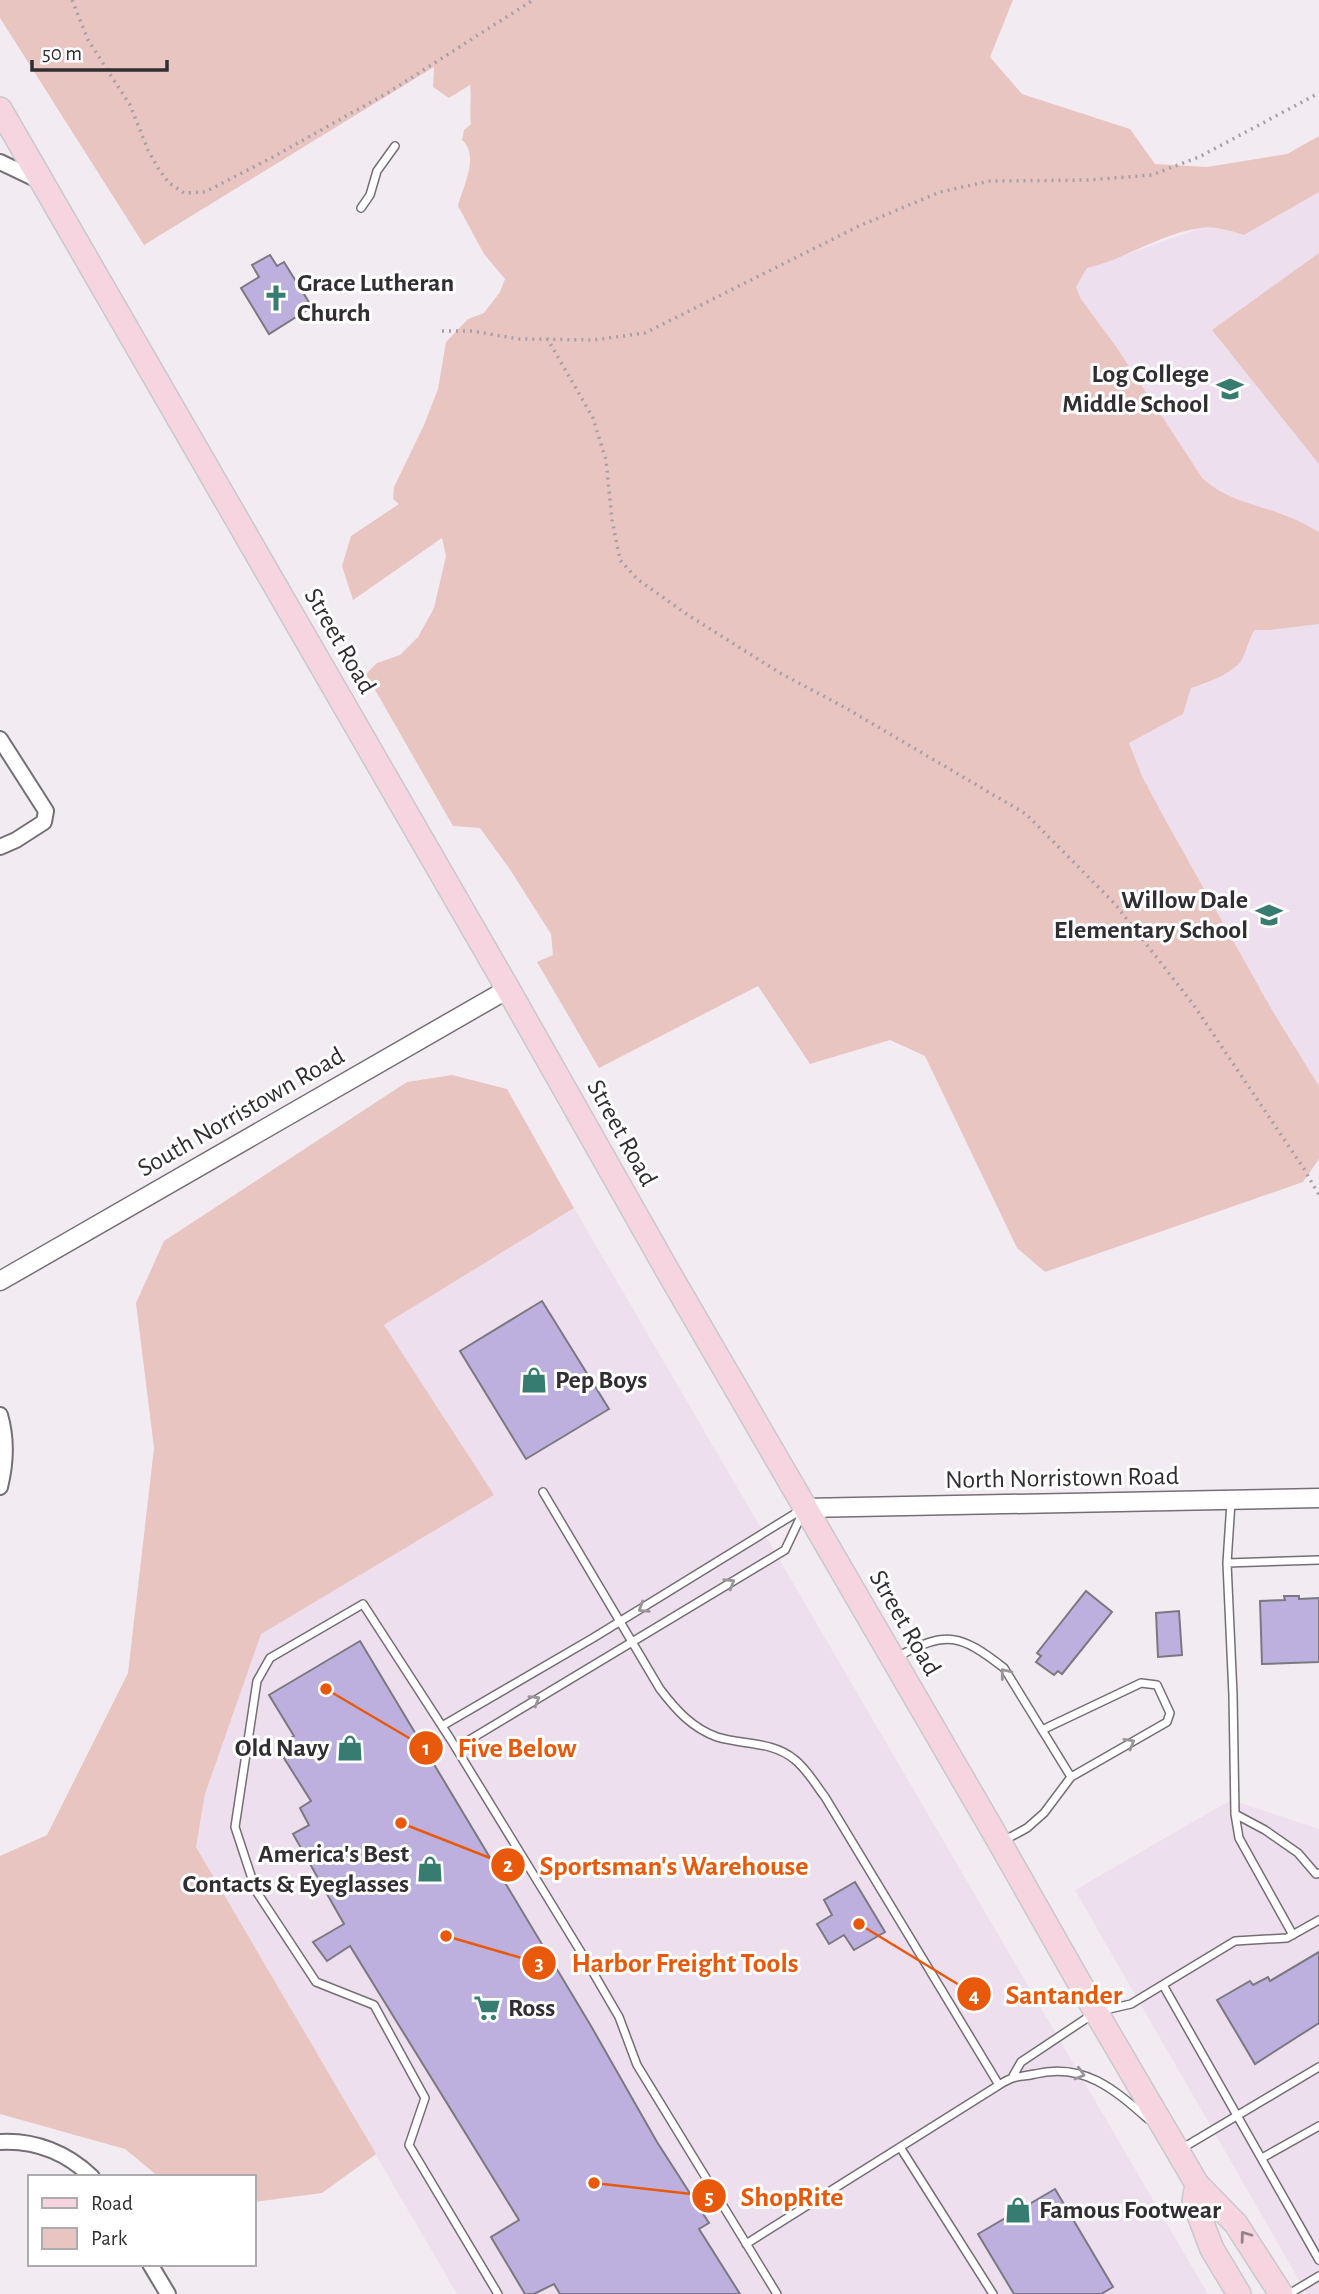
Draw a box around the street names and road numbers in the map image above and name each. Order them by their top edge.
street label: Street Road [299,584,381,698]
street label: South Norristown Road [133,1042,349,1182]
street label: Street Road [582,1075,662,1191]
street label: North Norristown Road [945,1463,1179,1493]
street label: Street Road [864,1566,946,1680]

